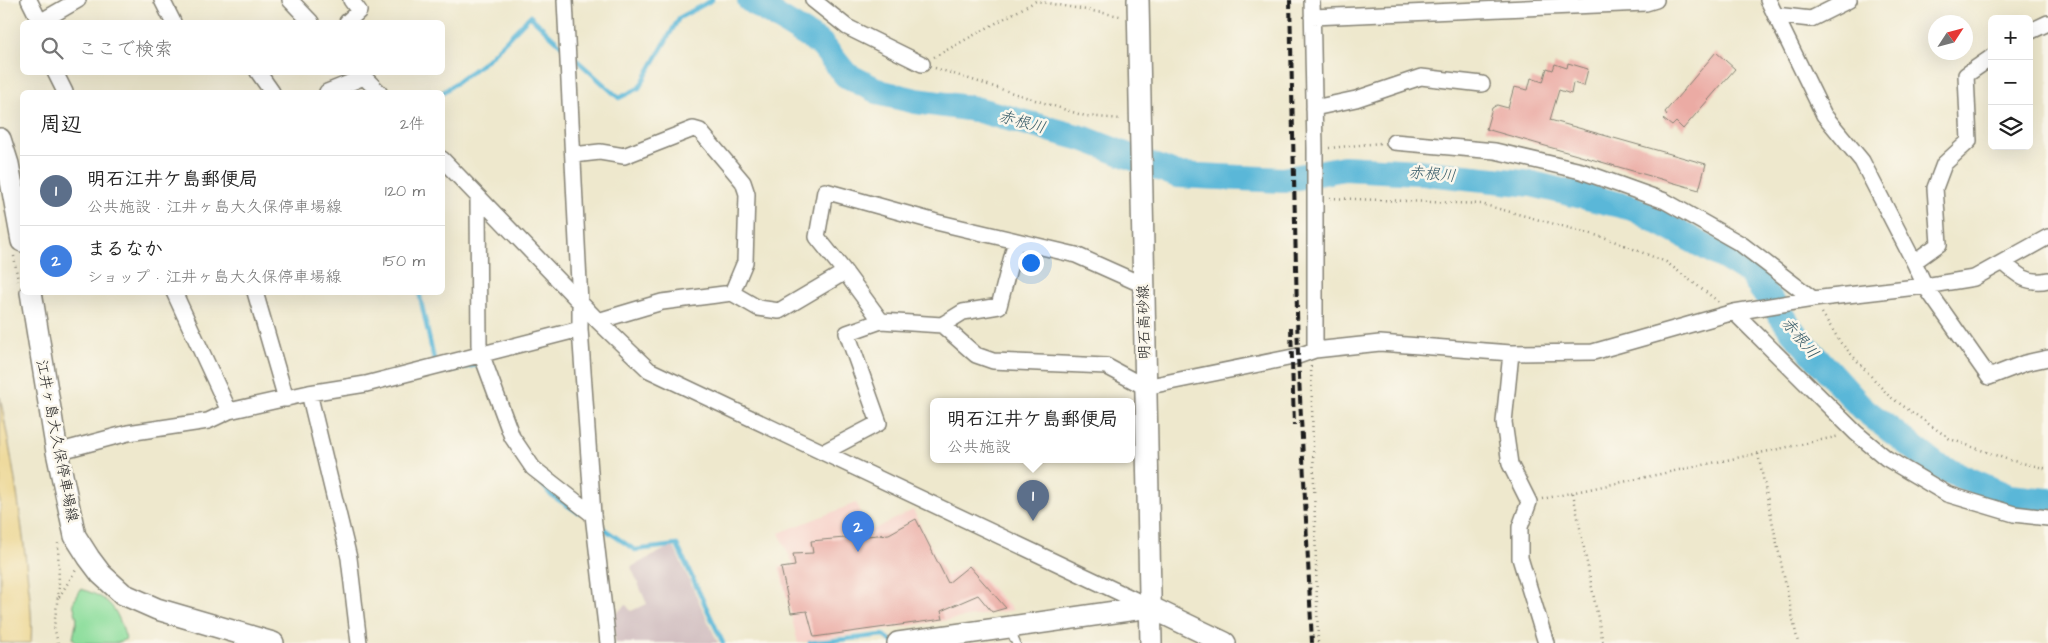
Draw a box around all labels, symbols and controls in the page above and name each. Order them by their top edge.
north arrow [1928,15,1973,60]
map controls [1988,15,2033,150]
button: + [1988,15,2033,60]
search box [20,20,445,75]
icon: search [38,34,66,62]
text: ここで検索 [78,36,173,63]
button: − [1988,60,2033,105]
water label: 赤根川 [996,105,1048,139]
button: layers [1988,105,2033,150]
text: 周辺 [40,110,82,139]
text: 2件 [400,113,425,135]
water label: 赤根川 [1407,161,1457,187]
text: 明石江井ケ島郵便局 [87,166,258,193]
text: 1 [55,180,57,202]
text: 120 m [385,180,425,202]
text: 公共施設 · 江井ヶ島大久保停車場線 [87,196,342,218]
text: まるなか [87,236,163,263]
text: 2 [51,250,61,272]
text: 150 m [383,250,425,272]
your location [1018,250,1044,276]
text: ショップ · 江井ヶ島大久保停車場線 [87,266,341,288]
street label: 明石高砂線 [1133,284,1155,360]
water label: 赤根川 [1776,313,1824,363]
street label: 江井ヶ島大久保停車場線 [31,358,83,524]
popup [930,398,1135,463]
text: 明石江井ケ島郵便局 [947,406,1118,433]
text: 公共施設 [947,436,1011,458]
pin: 1 [1017,480,1049,521]
pin: 2 [842,511,874,552]

